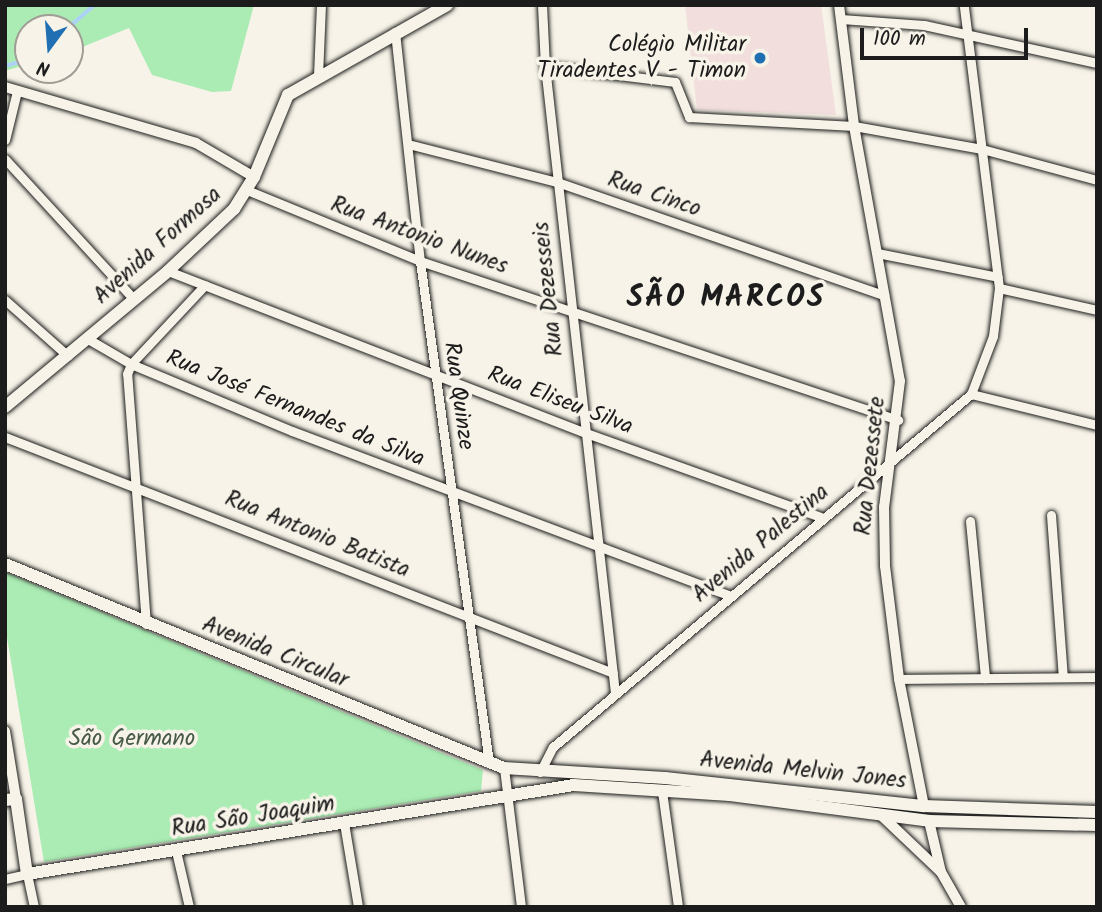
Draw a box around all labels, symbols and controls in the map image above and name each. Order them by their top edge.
north arrow [14,14,84,84]
scale bar [864,14,1032,58]
text: 100 m [873,23,926,56]
place label: Colégio Militar Tiradentes V - Timon [537,31,746,85]
marker: Colégio Militar Tiradentes V - Timon [752,50,768,66]
text: N [34,51,54,83]
street label: Rua Cinco [604,166,704,224]
street label: Avenida Formosa [88,181,228,311]
street label: Rua Antonio Nunes [327,191,511,281]
street label: Rua Dezesseis [528,220,570,358]
district label: SÃO MARCOS [628,280,824,316]
street label: Rua Quinze [437,340,479,452]
street label: Rua José Fernandes da Silva [162,344,428,474]
street label: Rua Eliseu Silva [483,361,637,441]
street label: Rua Dezessete [850,395,892,537]
street label: Avenida Palestina [687,479,835,609]
street label: Rua Antonio Batista [221,485,413,585]
street label: Avenida Circular [198,611,352,695]
park label: São Germano [69,725,195,753]
street label: Avenida Melvin Jones [698,746,908,796]
street label: Rua São Joaquim [169,790,337,844]

